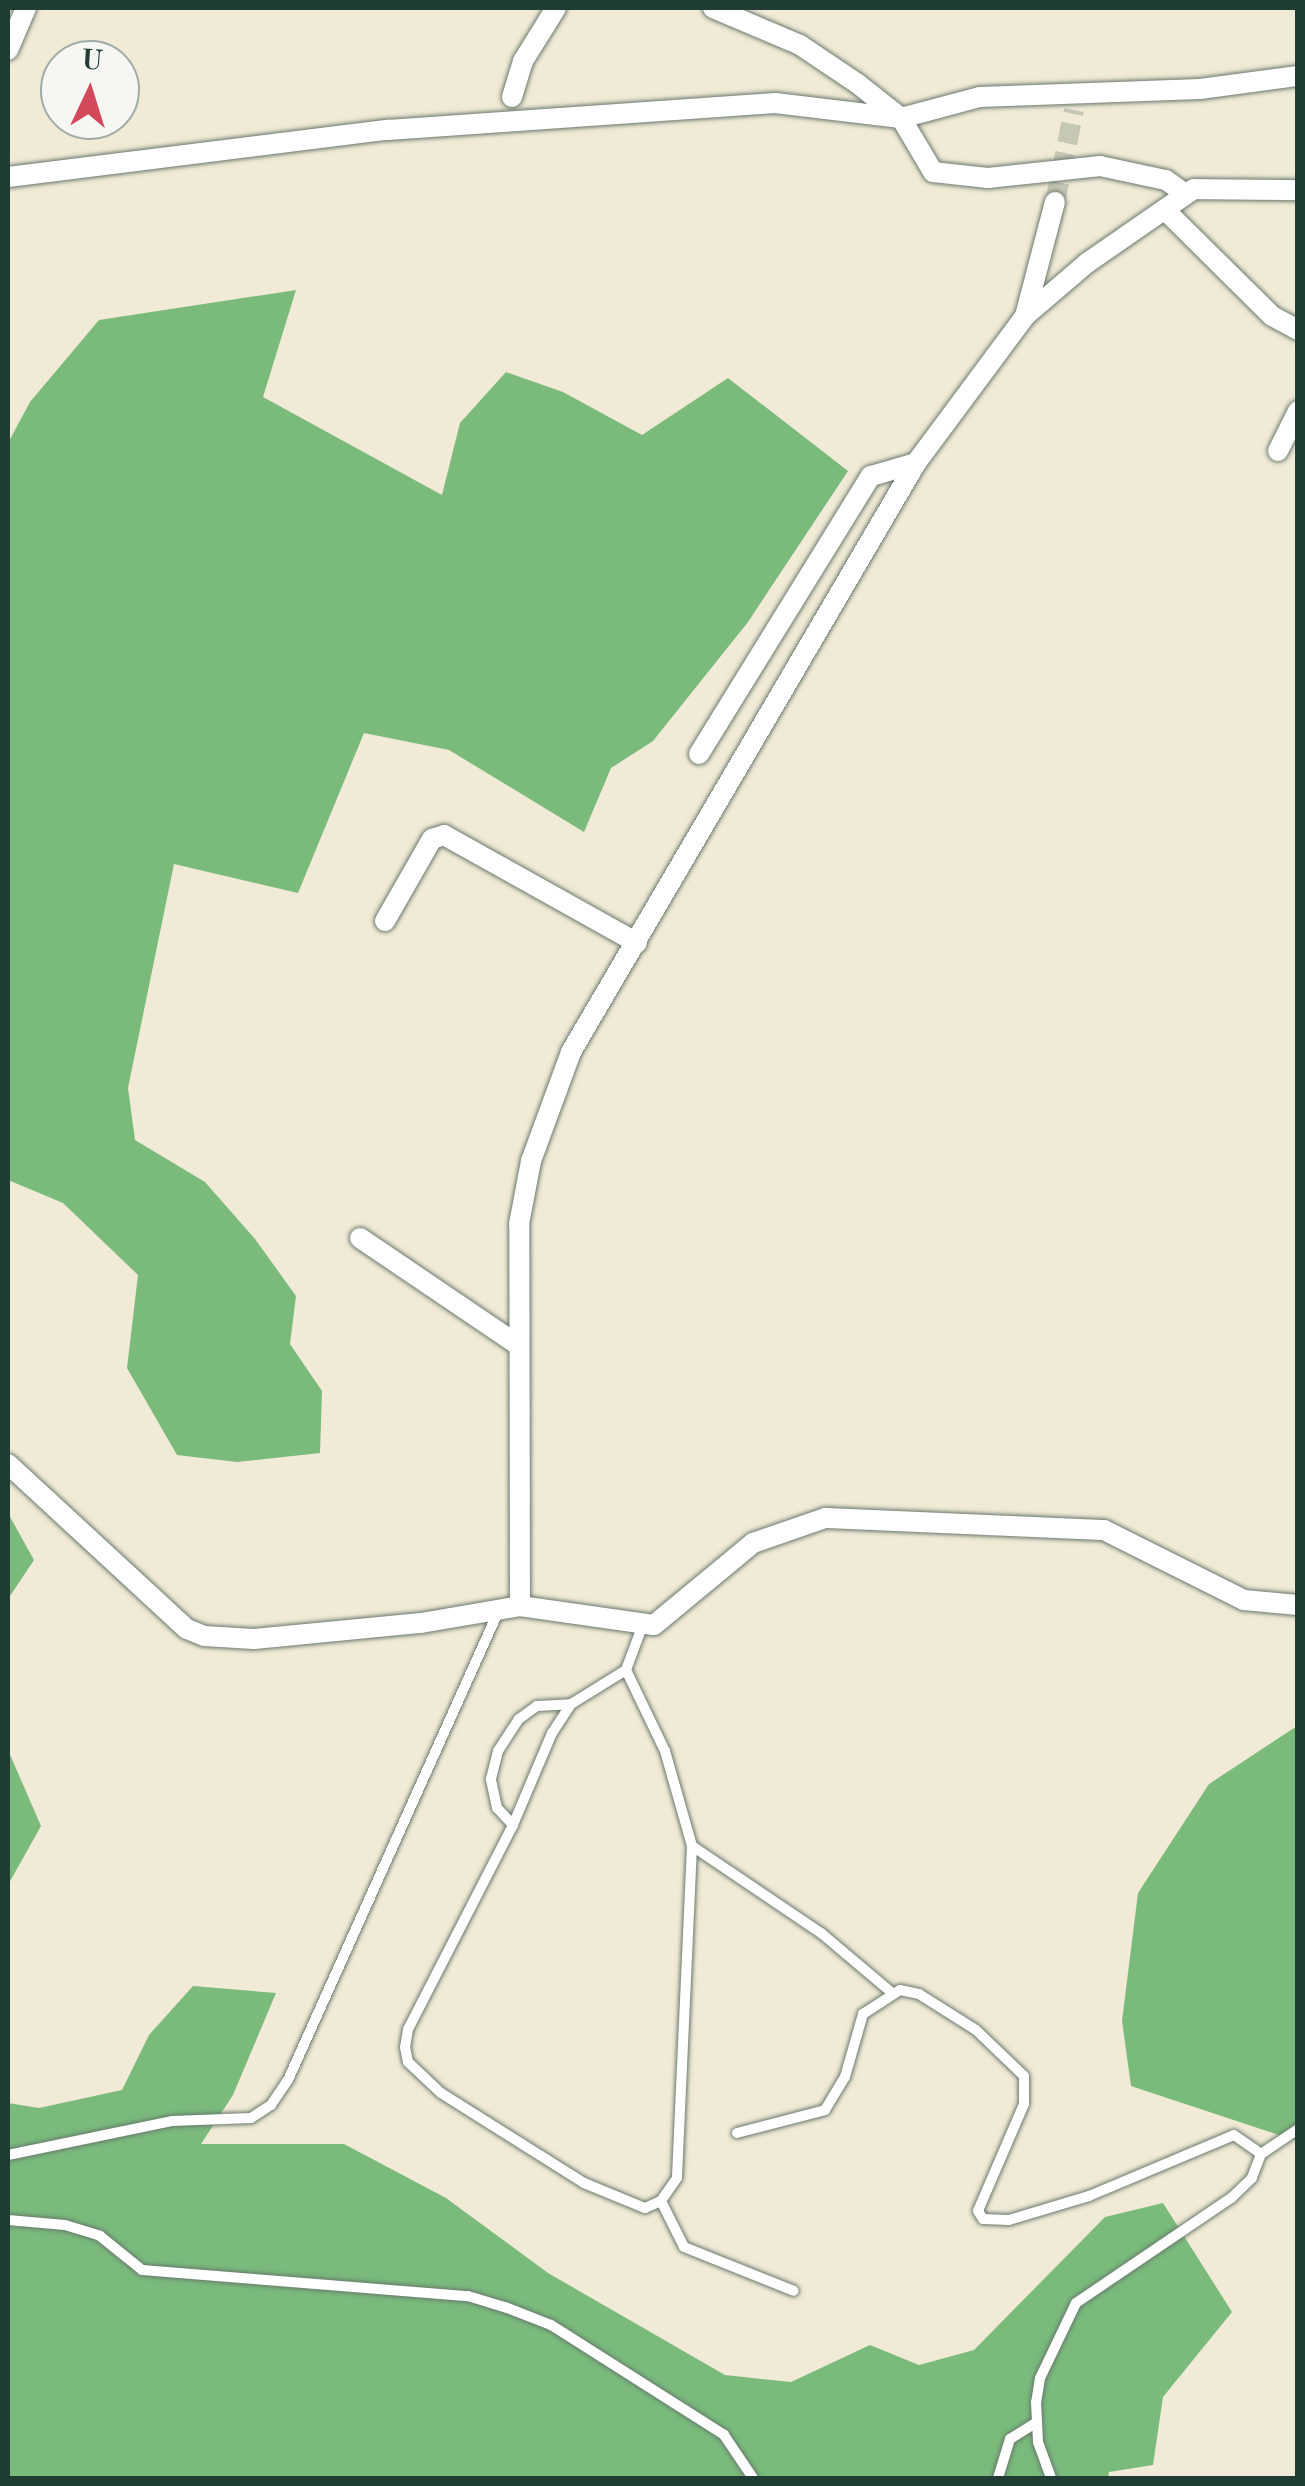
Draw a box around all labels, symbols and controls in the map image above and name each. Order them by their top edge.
north arrow [40,40,140,140]
text: U [80,47,104,77]

